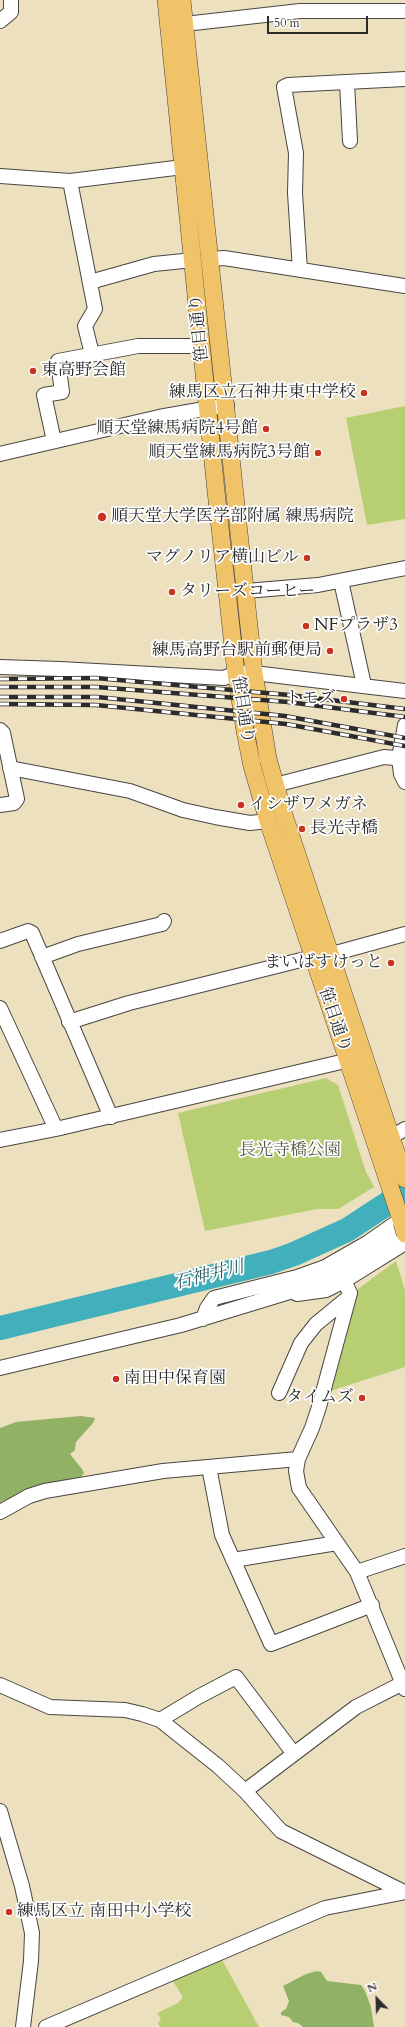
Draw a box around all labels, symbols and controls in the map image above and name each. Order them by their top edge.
scale bar [269,8,370,34]
text: 50 m [274,15,300,31]
street label: 笹目通り [186,293,214,363]
place label: 東高野会館 [41,361,126,381]
marker: 東高野会館 [28,366,38,376]
place label: 練馬区立石神井東中学校 [169,383,356,403]
marker: 練馬区立石神井東中学校 [359,388,369,398]
place label: 順天堂練馬病院4号館 [96,419,258,439]
marker: 順天堂練馬病院4号館 [261,424,271,434]
place label: 順天堂練馬病院3号館 [148,443,310,463]
marker: 順天堂練馬病院3号館 [313,448,323,458]
place label: 順天堂大学医学部附属 練馬病院 [111,507,354,527]
marker: 順天堂大学医学部附属 練馬病院 [96,511,108,523]
place label: マグノリア横山ビル [146,548,299,568]
marker: マグノリア横山ビル [302,553,312,563]
place label: タリーズコーヒー [180,582,315,602]
marker: タリーズコーヒー [167,587,177,597]
place label: NFプラザ3 [314,616,398,636]
marker: NFプラザ3 [301,621,311,631]
place label: 練馬高野台駅前郵便局 [152,641,322,661]
marker: 練馬高野台駅前郵便局 [325,646,335,656]
street label: 笹目通り [227,675,257,745]
place label: トモズ [285,689,336,709]
marker: トモズ [339,694,349,704]
place label: イシザワメガネ [249,795,368,815]
marker: イシザワメガネ [236,800,246,810]
place label: 長光寺橋 [310,819,378,839]
marker: 長光寺橋 [297,824,307,834]
place label: まいばすけっと [264,953,383,973]
marker: まいばすけっと [386,958,396,968]
street label: 笹目通り [313,985,355,1055]
park label: 長光寺橋公園 [239,1141,341,1161]
water label: 石神井川 [171,1257,247,1295]
place label: 南田中保育園 [124,1369,226,1389]
marker: 南田中保育園 [111,1374,121,1384]
place label: タイムズ [286,1388,354,1408]
marker: タイムズ [357,1393,367,1403]
place label: 練馬区立 南田中小学校 [17,1902,192,1922]
marker: 練馬区立 南田中小学校 [4,1907,14,1917]
north arrow [357,1979,397,2019]
text: N [365,1979,379,1996]

